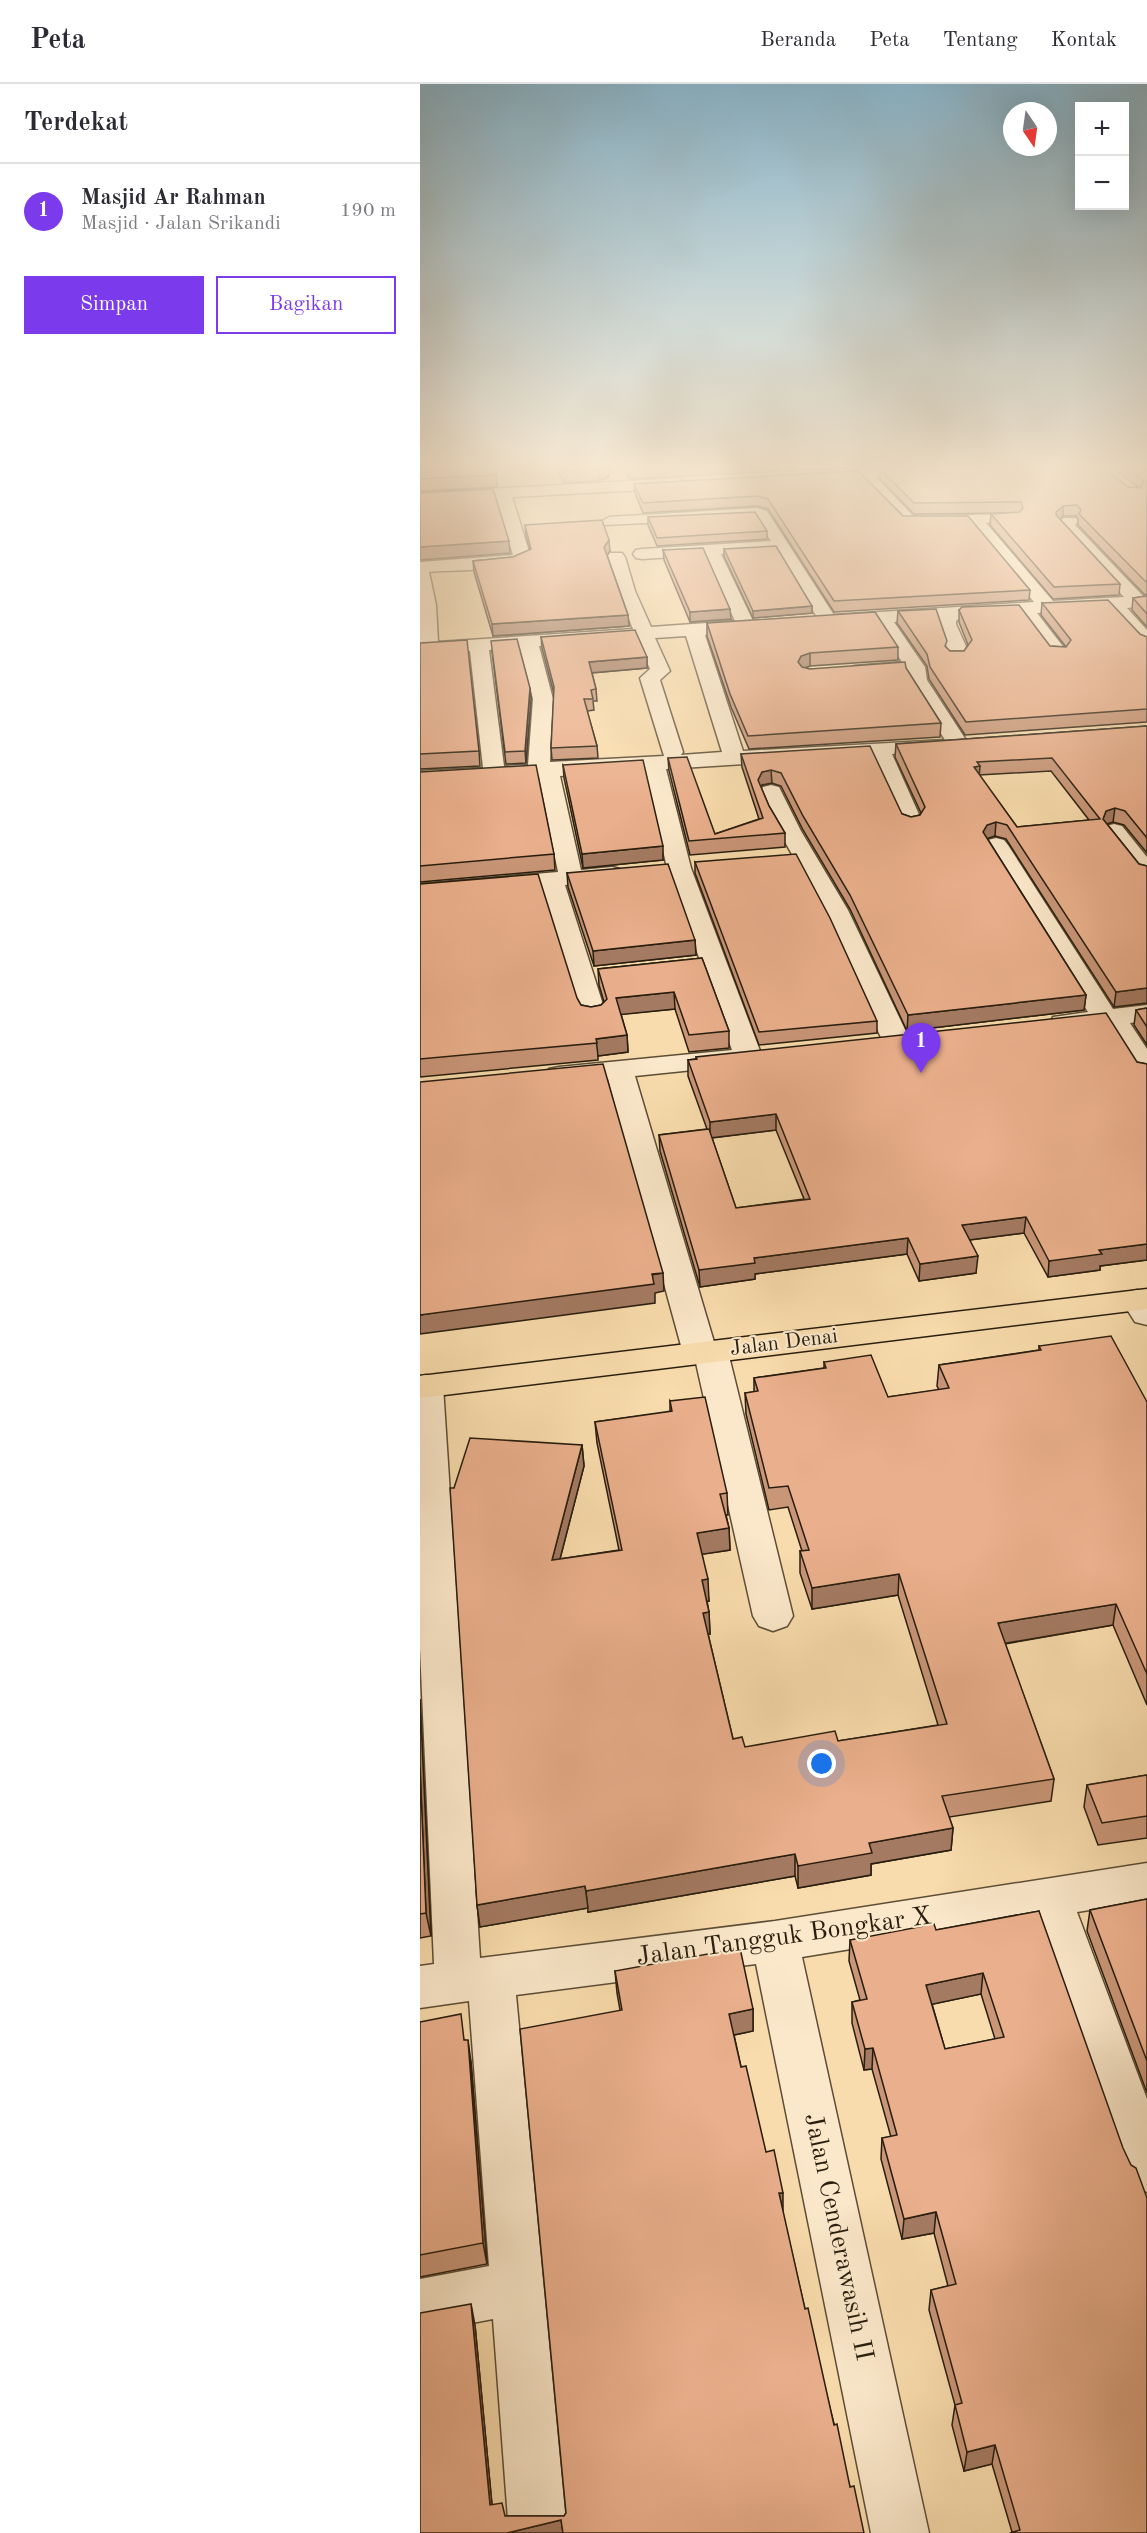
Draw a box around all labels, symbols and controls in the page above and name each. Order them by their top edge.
text: Peta [30,27,86,55]
text: Beranda [760,30,836,51]
text: Peta [869,30,910,51]
text: Tentang [943,30,1018,51]
text: Kontak [1051,30,1117,51]
north arrow [1003,102,1057,156]
map controls [1075,102,1129,210]
button: + [1075,102,1129,156]
text: Terdekat [24,110,128,136]
button: − [1075,156,1129,210]
text: Masjid Ar Rahman [81,187,266,209]
text: 1 [38,201,49,221]
text: 190 m [340,201,396,221]
text: Masjid · Jalan Srikandi [81,214,281,234]
button: Simpan [24,276,204,334]
button: Bagikan [216,276,396,334]
pin: 1 [902,1024,940,1073]
street label: Jalan Denai [729,1326,839,1360]
your location [807,1749,836,1778]
street label: Jalan Tangguk Bongkar X [635,1903,933,1971]
street label: Jalan Cenderawasih II [799,2111,877,2363]

